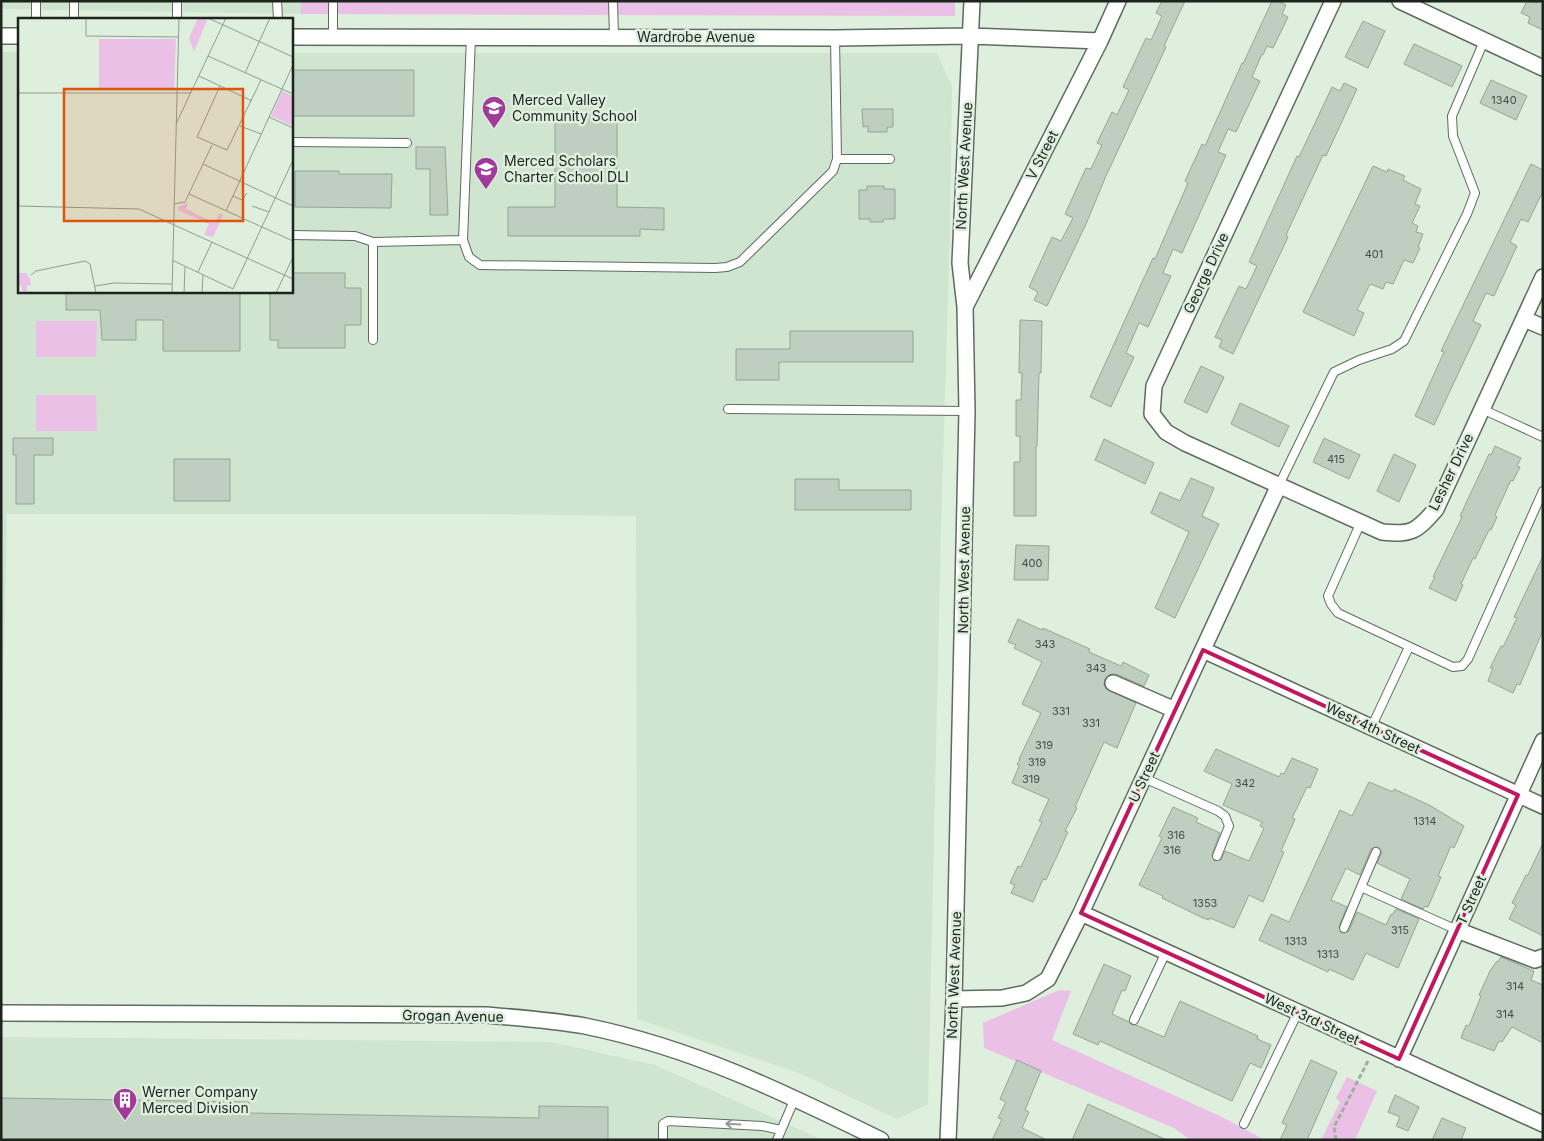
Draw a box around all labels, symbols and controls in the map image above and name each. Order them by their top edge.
inset map [18,18,292,292]
street label: Wardrobe Avenue [637,28,755,45]
place label: Merced Valley Community School [512,91,637,124]
house number: 1340 [1491,93,1517,107]
school or university icon: Merced Valley Community School [481,95,507,129]
street label: North West Avenue [952,102,975,230]
street label: V Street [1022,127,1061,182]
place label: Merced Scholars Charter School DLI [504,152,629,185]
school or university icon: Merced Scholars Charter School DLI [473,156,499,190]
street label: George Drive [1179,230,1232,316]
house number: 401 [1365,247,1383,261]
street label: Lesher Drive [1425,430,1477,513]
house number: 415 [1327,452,1345,466]
street label: North West Avenue [954,506,973,634]
house number: 400 [1022,556,1043,570]
house number: 343 [1035,637,1056,651]
house number: 343 [1086,661,1107,675]
street label: West 4th Street [1323,698,1424,757]
house number: 331 [1052,704,1070,718]
house number: 331 [1082,716,1100,730]
house number: 319 [1035,738,1053,752]
street label: U Street [1124,748,1163,805]
house number: 319 [1028,755,1046,769]
house number: 319 [1022,772,1040,786]
house number: 342 [1235,776,1255,790]
house number: 1314 [1414,814,1436,828]
house number: 316 [1167,828,1185,842]
house number: 316 [1163,843,1181,857]
street label: T Street [1452,872,1489,927]
house number: 1353 [1193,896,1218,910]
street label: North West Avenue [943,911,964,1039]
house number: 315 [1391,923,1409,937]
house number: 1313 [1285,934,1307,948]
house number: 1313 [1317,947,1339,961]
house number: 314 [1506,979,1524,993]
street label: West 3rd Street [1262,989,1363,1048]
street label: Grogan Avenue [402,1006,504,1025]
house number: 314 [1496,1007,1514,1021]
place label: Werner Company Merced Division [142,1083,258,1116]
building icon: Werner Company Merced Division [112,1087,138,1121]
one-way arrow [725,1120,741,1129]

